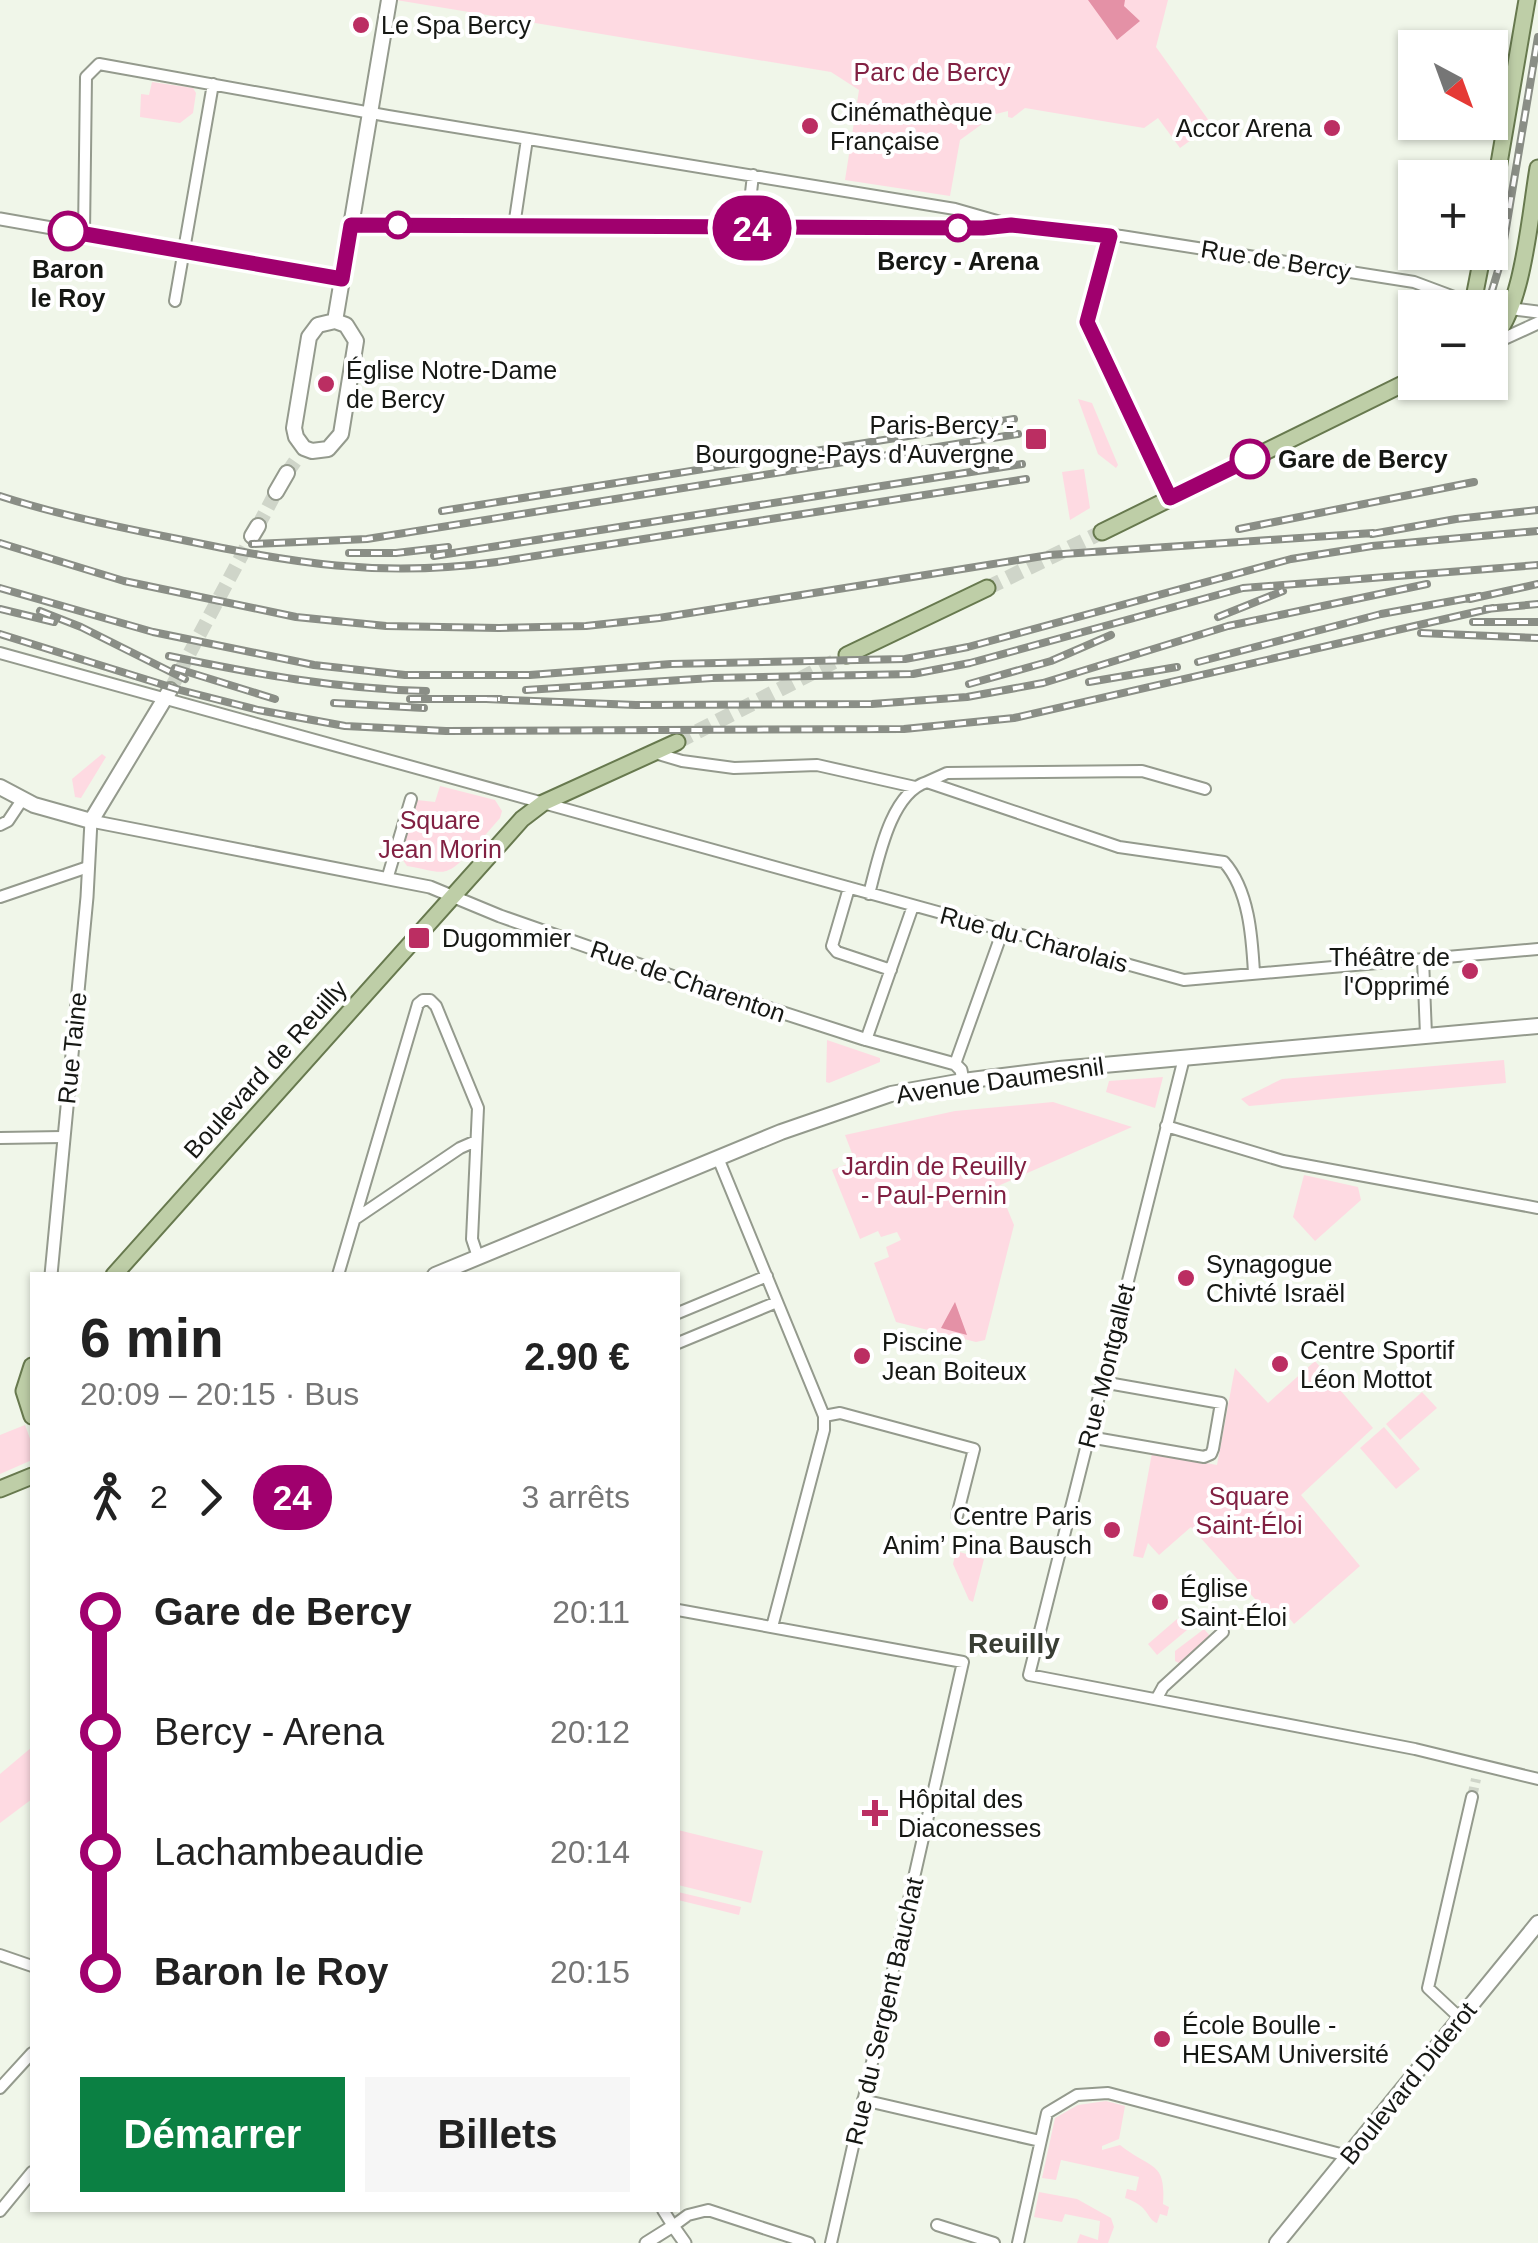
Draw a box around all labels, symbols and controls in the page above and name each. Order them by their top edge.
place label: Le Spa Bercy [381,11,532,39]
marker: Le Spa Bercy [350,14,372,36]
north arrow [1398,30,1508,140]
map controls [1398,30,1508,400]
park label: Parc de Bercy [853,58,1011,86]
place label: Cinémathèque Française [830,98,993,155]
place label: Accor Arena [1176,114,1312,142]
marker: Cinémathèque Française [799,115,821,137]
marker: Accor Arena [1321,117,1343,139]
button: + [1398,160,1508,270]
line badge: 24 [707,196,797,260]
text: 24 [733,209,771,248]
marker: Baron le Roy [49,212,87,250]
unlabelled marker [385,212,411,238]
marker: Bercy - Arena [945,215,971,241]
street label: Rue de Bercy [1199,234,1353,286]
place label: Bercy - Arena [877,247,1040,275]
place label: Baron le Roy [30,255,106,312]
button: − [1398,290,1508,400]
place label: Église Notre-Dame de Bercy [346,356,557,413]
marker: Église Notre-Dame de Bercy [315,373,337,395]
place label: Paris-Bercy - Bourgogne-Pays d'Auvergne [695,411,1014,468]
marker: Paris-Bercy - Bourgogne-Pays d'Auvergne [1023,426,1049,452]
marker: Gare de Bercy [1231,440,1269,478]
place label: Gare de Bercy [1278,445,1448,473]
park label: Square Jean Morin [378,806,502,863]
street label: Rue du Charolais [937,900,1131,978]
place label: Dugommier [442,924,571,952]
marker: Dugommier [406,925,432,951]
street label: Rue de Charenton [587,935,789,1027]
place label: Théâtre de l'Opprimé [1329,943,1450,1000]
marker: Théâtre de l'Opprimé [1459,960,1481,982]
street label: Boulevard de Reuilly [178,974,352,1164]
street label: Rue Taine [52,991,92,1105]
street label: Avenue Daumesnil [894,1052,1106,1108]
park label: Jardin de Reuilly - Paul-Pernin [842,1152,1027,1209]
place label: Synagogue Chivté Israël [1206,1250,1345,1307]
marker: Synagogue Chivté Israël [1175,1267,1197,1289]
street label: Rue Montgallet [1072,1281,1140,1451]
text: 6 min [80,1307,224,1369]
place label: Piscine Jean Boiteux [882,1328,1027,1385]
text: 2.90 € [524,1336,630,1378]
place label: Centre Sportif Léon Mottot [1300,1336,1454,1393]
marker: Piscine Jean Boiteux [851,1345,873,1367]
marker: Centre Sportif Léon Mottot [1269,1353,1291,1375]
text: 20:09 – 20:15 · Bus [80,1376,359,1412]
icon: walk [80,1470,135,1525]
icon: forward [183,1470,238,1525]
text: 24 [273,1478,312,1517]
text: 2 [150,1479,168,1515]
text: 3 arrêts [522,1479,630,1515]
park label: Square Saint-Éloi [1196,1482,1303,1539]
place label: Centre Paris Anim’ Pina Bausch [883,1502,1092,1559]
marker: Centre Paris Anim’ Pina Bausch [1101,1519,1123,1541]
place label: Église Saint-Éloi [1180,1574,1287,1631]
text: Gare de Bercy [154,1591,412,1633]
marker: Église Saint-Éloi [1149,1591,1171,1613]
text: 20:11 [552,1594,630,1630]
district label: Reuilly [968,1628,1060,1659]
text: Bercy - Arena [154,1711,384,1753]
text: 20:12 [550,1714,630,1750]
place label: Hôpital des Diaconesses [898,1785,1041,1842]
marker: Hôpital des Diaconesses [862,1800,888,1826]
text: Lachambeaudie [154,1831,424,1873]
text: 20:14 [550,1834,630,1870]
street label: Rue du Sergent Bauchat [840,1874,928,2148]
text: Baron le Roy [154,1951,388,1993]
text: 20:15 [550,1954,630,1990]
street label: Boulevard Diderot [1334,1996,1482,2170]
place label: École Boulle - HESAM Université [1182,2011,1389,2068]
marker: École Boulle - HESAM Université [1151,2028,1173,2050]
button: Démarrer [80,2077,345,2192]
button: Billets [365,2077,630,2192]

